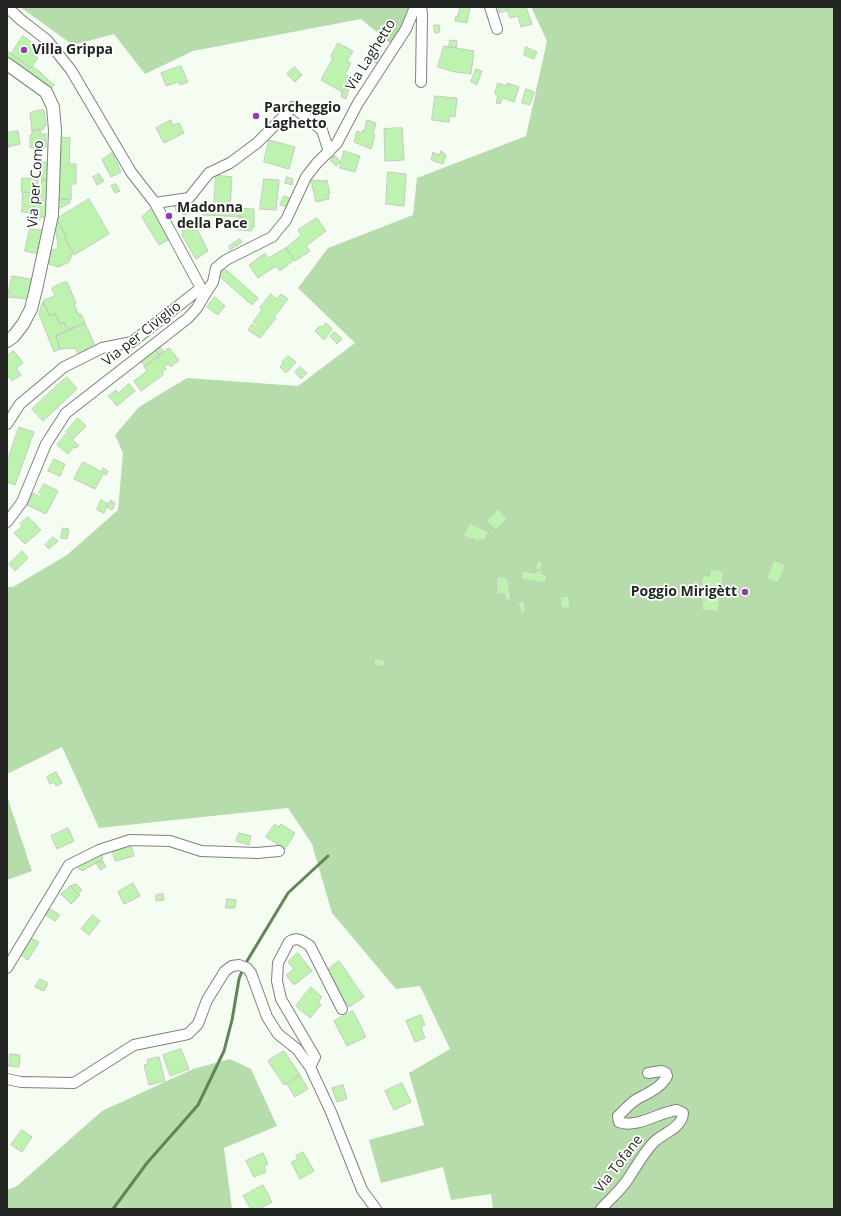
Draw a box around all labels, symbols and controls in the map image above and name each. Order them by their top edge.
street label: Via Laghetto [342,16,400,94]
place label: Villa Grippa [32,42,113,58]
marker: Villa Grippa [19,45,29,55]
place label: Parcheggio Laghetto [264,100,341,132]
marker: Parcheggio Laghetto [251,111,261,121]
street label: Via per Como [25,140,47,228]
place label: Madonna della Pace [177,200,247,232]
marker: Madonna della Pace [164,211,174,221]
street label: Via per Civiglio [99,298,185,370]
place label: Poggio Mirigètt [631,584,737,600]
marker: Poggio Mirigètt [740,587,750,597]
street label: Via Tofane [591,1132,647,1196]

